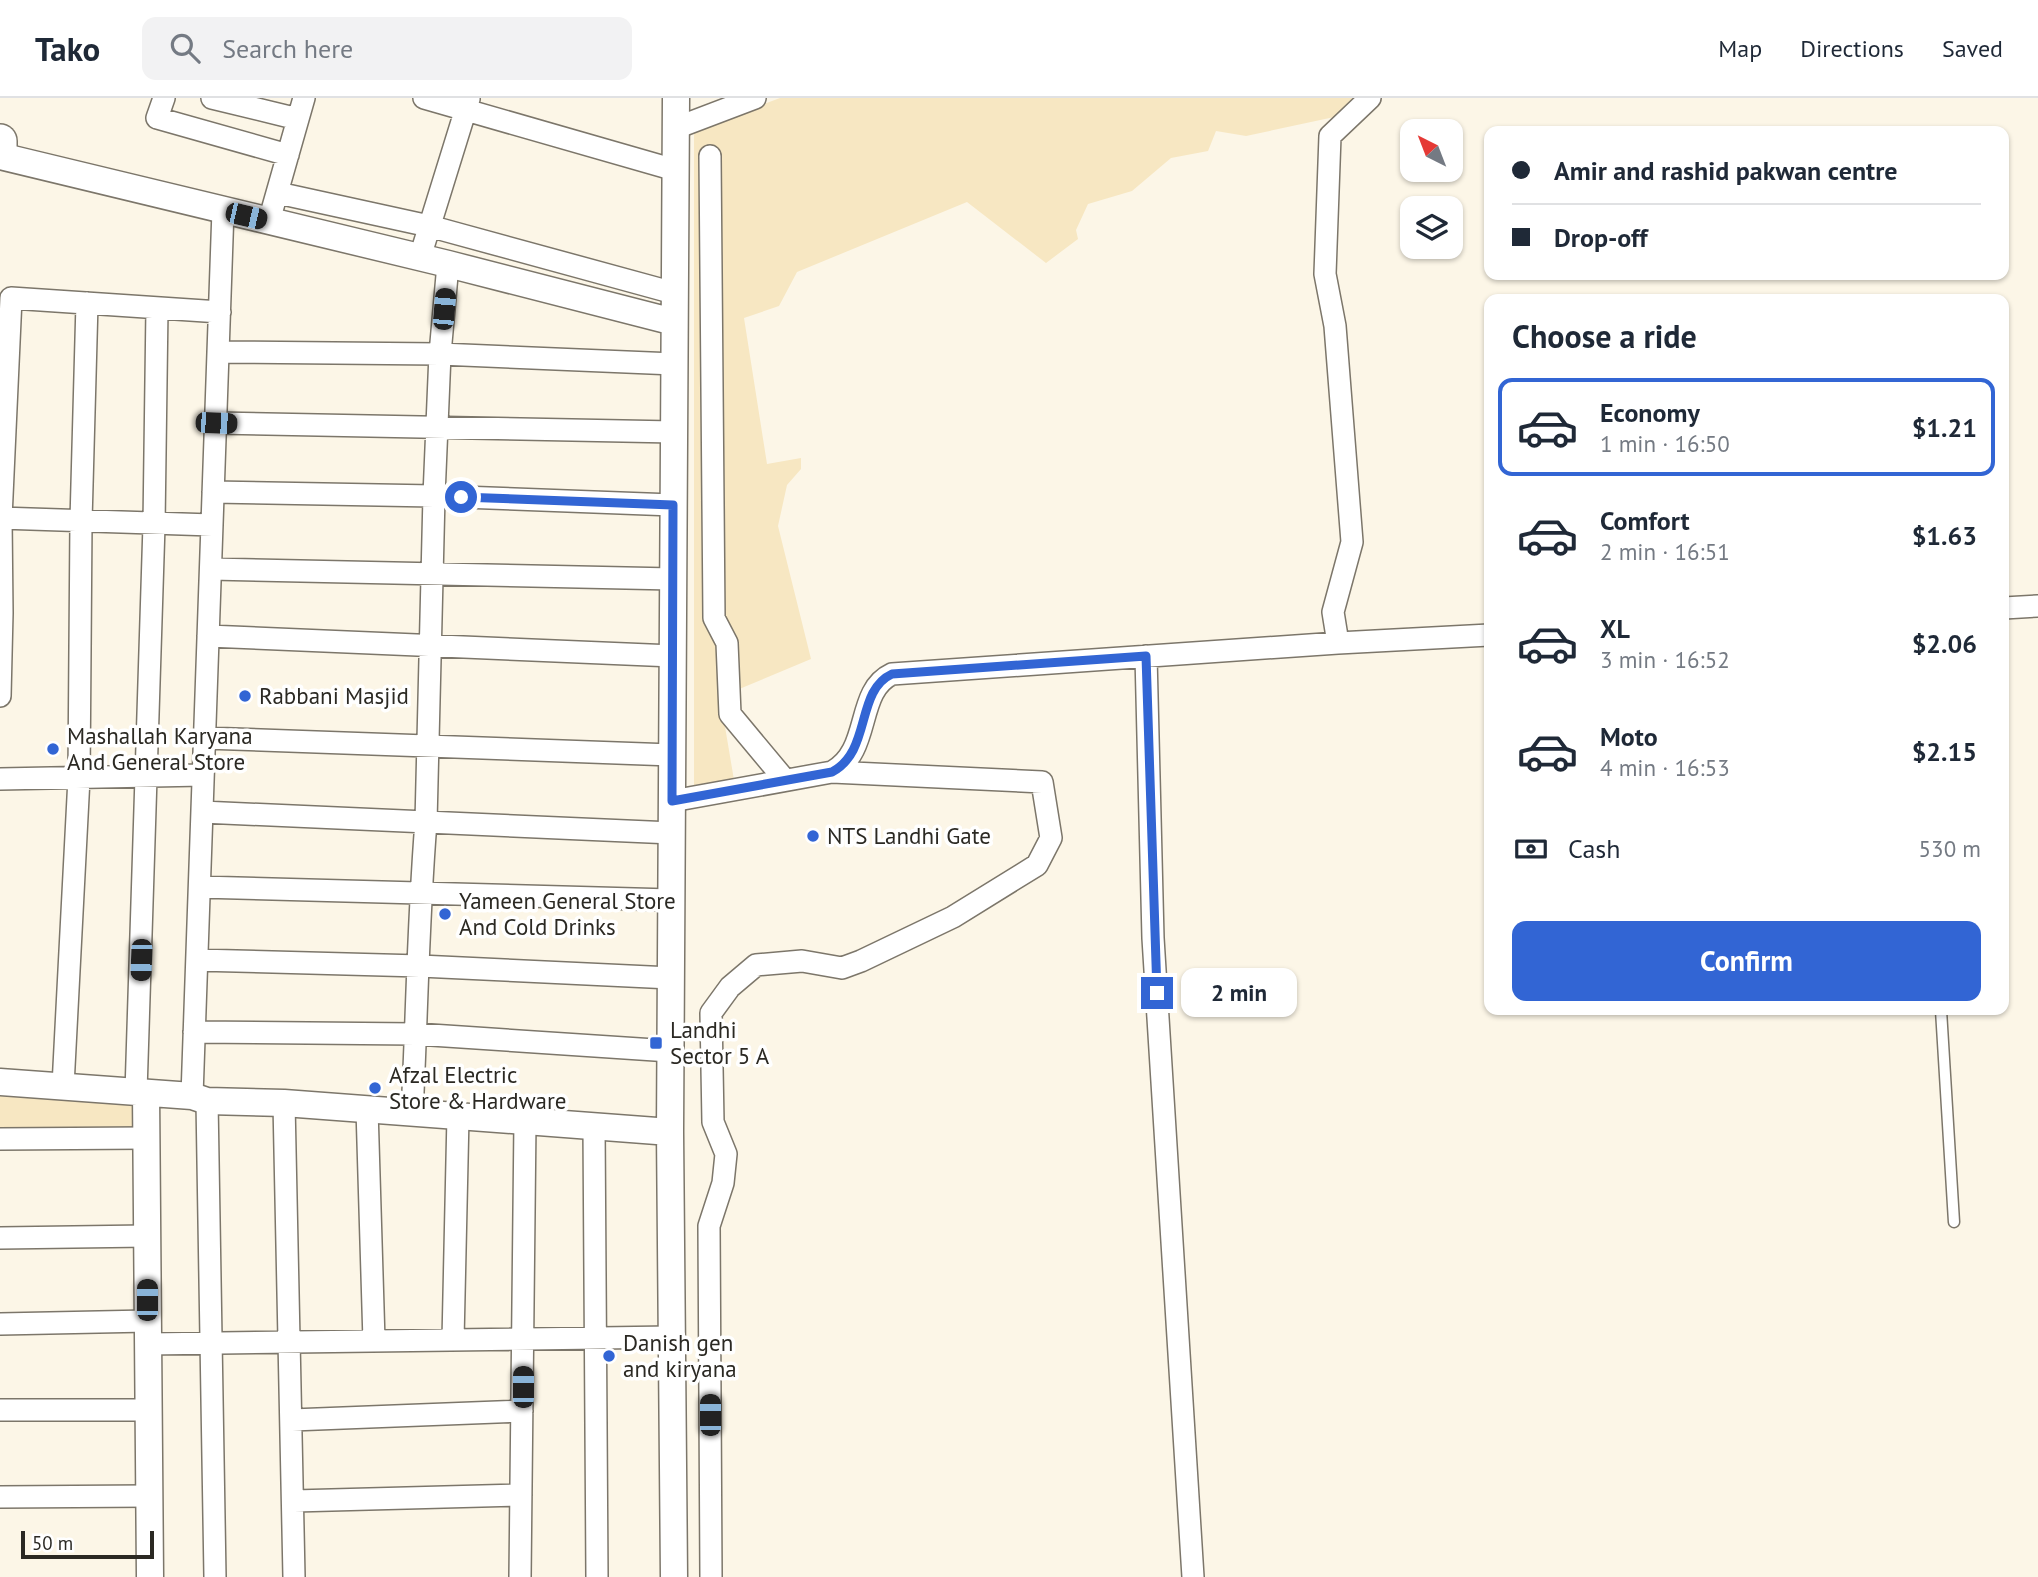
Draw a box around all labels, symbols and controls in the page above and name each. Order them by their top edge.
search box [142,17,632,80]
text: Tako [35,27,100,70]
icon: search [166,29,204,67]
text: Search here [222,32,353,65]
text: Map [1718,33,1762,64]
text: Directions [1800,33,1904,64]
text: Saved [1942,33,2003,64]
north arrow [1400,119,1463,182]
map controls [1400,119,1463,259]
text: Amir and rashid pakwan centre [1554,154,1897,187]
button: layers [1400,196,1463,259]
car [224,201,269,231]
text: Drop-off [1554,221,1648,254]
car [432,287,457,331]
text: Choose a ride [1512,315,1697,357]
icon: car [1516,396,1579,459]
text: Economy [1600,396,1700,429]
text: $1.21 [1912,411,1977,444]
car [195,412,238,434]
text: 1 min · 16:50 [1600,429,1730,458]
route start [445,481,477,513]
icon: car [1516,504,1579,567]
text: Comfort [1600,504,1690,537]
text: $1.63 [1912,519,1977,552]
text: 2 min · 16:51 [1600,537,1730,566]
icon: car [1516,612,1579,675]
text: XL [1600,612,1630,645]
text: $2.06 [1912,627,1977,660]
text: 3 min · 16:52 [1600,645,1730,674]
place label: Rabbani Masjid [259,681,409,710]
marker: Rabbani Masjid [237,688,253,704]
icon: car [1516,720,1579,783]
text: Moto [1600,720,1658,753]
place label: Mashallah Karyana And General Store [67,721,253,776]
text: $2.15 [1912,735,1977,768]
marker: Mashallah Karyana And General Store [45,741,61,757]
text: 4 min · 16:53 [1600,753,1730,782]
place label: NTS Landhi Gate [827,821,991,850]
marker: NTS Landhi Gate [805,828,821,844]
icon: cash [1512,830,1550,868]
text: Cash [1568,832,1620,865]
text: 530 m [1919,834,1981,863]
place label: Yameen General Store And Cold Drinks [459,886,676,941]
marker: Yameen General Store And Cold Drinks [437,906,453,922]
button: Confirm [1512,921,1981,1001]
car [130,939,153,981]
callout: 2 min [1182,968,1297,1018]
route end [1141,977,1173,1009]
text: 2 min [1211,978,1267,1007]
place label: Landhi Sector 5 A [670,1015,770,1070]
marker: Landhi Sector 5 A [648,1035,664,1051]
place label: Afzal Electric Store & Hardware [389,1060,566,1115]
marker: Afzal Electric Store & Hardware [367,1080,383,1096]
car [137,1279,158,1321]
place label: Danish gen and kiryana [623,1328,737,1383]
marker: Danish gen and kiryana [601,1348,617,1364]
car [513,1366,534,1408]
car [700,1394,721,1436]
scale bar [21,1528,154,1560]
text: 50 m [32,1531,73,1555]

